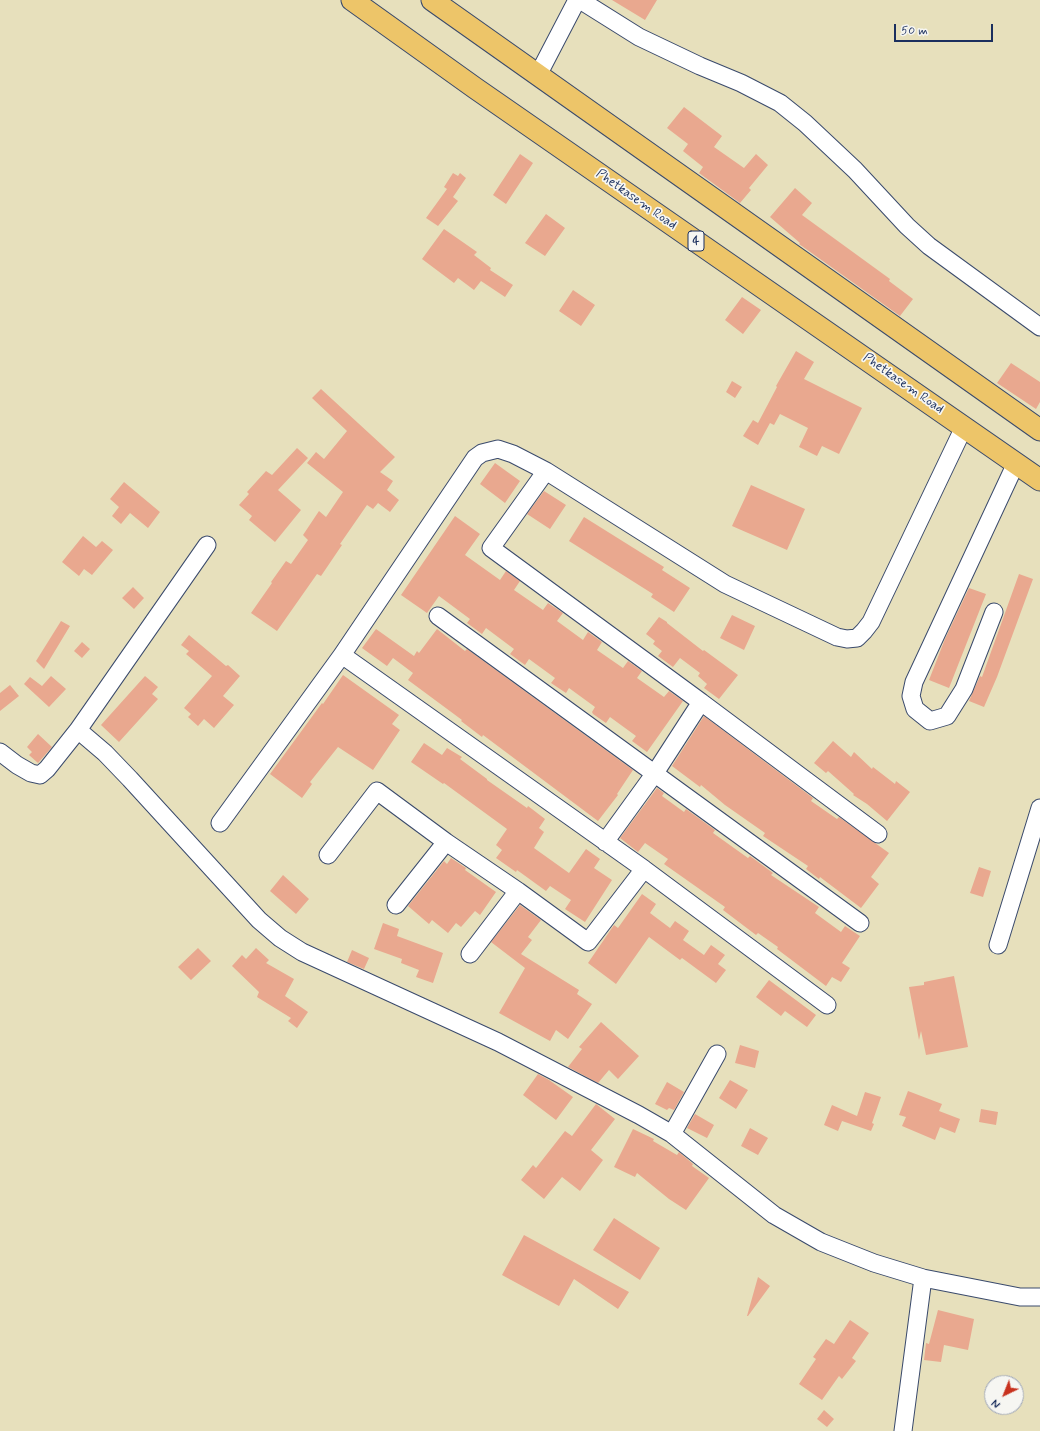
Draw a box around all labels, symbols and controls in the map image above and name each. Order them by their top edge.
scale bar [896,16,995,42]
text: 50 m [901,23,928,39]
street label: Phetkasem Road [593,166,679,234]
road number: 4 [688,231,704,251]
street label: Phetkasem Road [860,350,946,418]
north arrow [984,1375,1024,1415]
text: N [989,1395,1004,1411]

